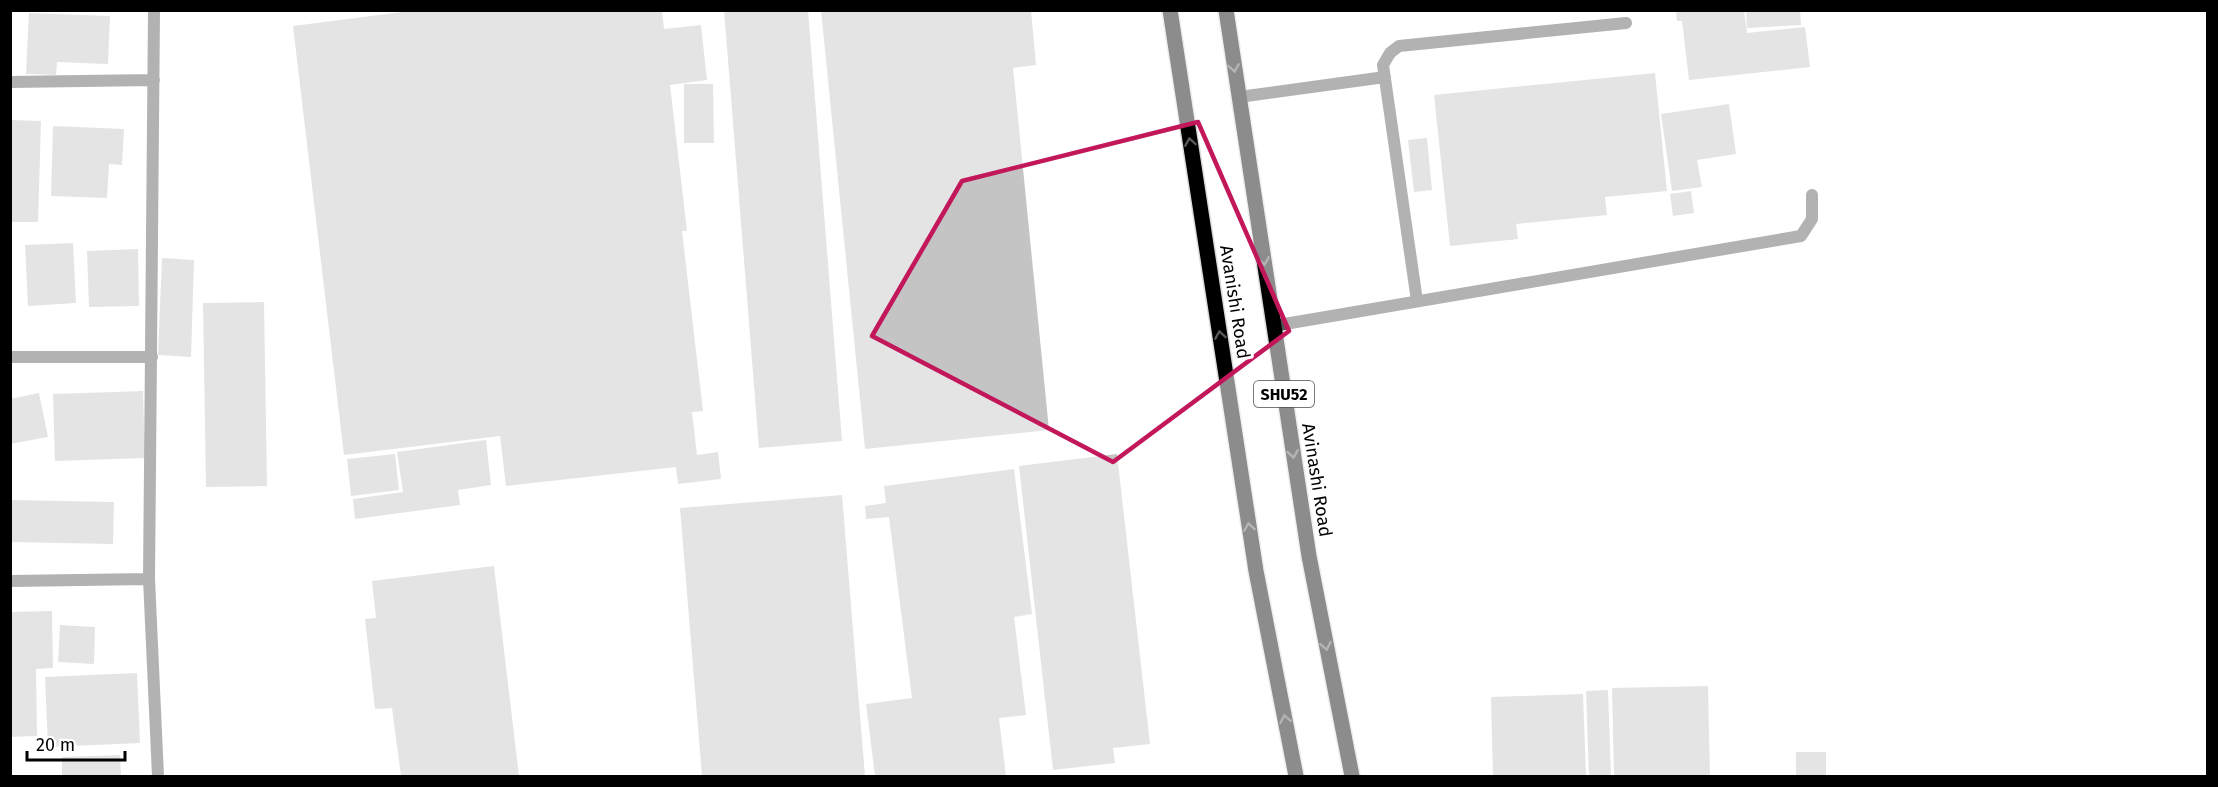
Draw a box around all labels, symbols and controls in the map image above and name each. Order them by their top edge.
one-way arrow [1228,64,1240,73]
one-way arrow [1185,137,1197,146]
street label: Avanishi Road [1215,244,1255,360]
one-way arrow [1257,257,1269,266]
one-way arrow [1214,330,1226,339]
road number: SHU52 [1254,381,1314,407]
street label: Avinashi Road [1297,422,1337,538]
one-way arrow [1286,449,1299,459]
one-way arrow [1243,523,1256,533]
one-way arrow [1319,641,1332,651]
one-way arrow [1279,714,1292,724]
scale bar [27,724,124,762]
text: 20 m [36,734,75,756]

